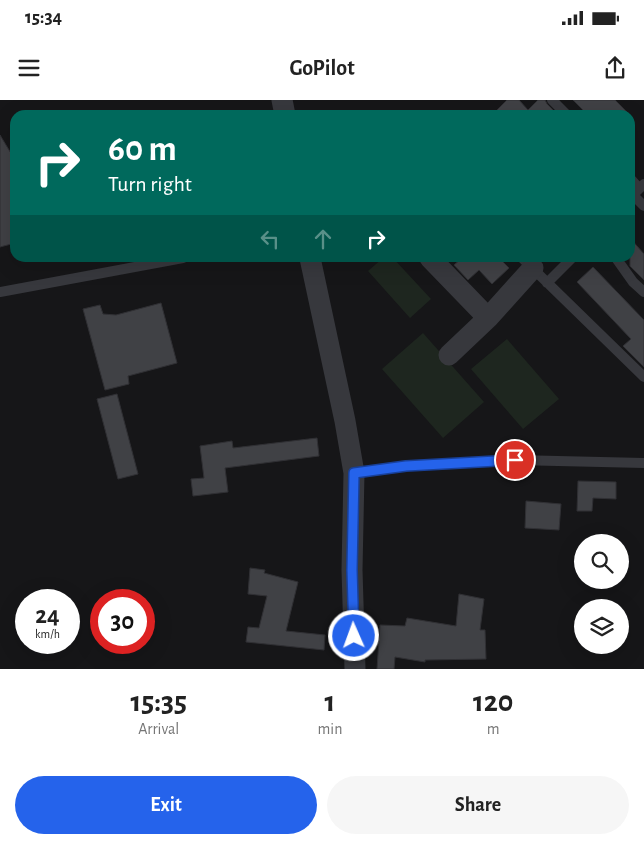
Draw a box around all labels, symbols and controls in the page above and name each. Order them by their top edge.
text: 15:34 [25,8,62,27]
icon: menu [15,54,43,82]
icon: share [601,54,629,82]
text: GoPilot [289,57,355,79]
icon: right [25,130,90,195]
text: 60 m [108,132,177,167]
text: Turn right [108,173,192,195]
icon: left [256,225,284,253]
icon: ahead [309,225,337,253]
icon: right [362,225,390,253]
pin [494,439,536,481]
icon: arrive [501,446,529,474]
map controls [574,534,629,654]
button: search [574,534,629,589]
speed limit sign: 30 [90,589,155,654]
button: layers [574,599,629,654]
text: 24 [35,603,60,628]
position arrow [327,609,379,661]
text: km/h [35,628,60,640]
text: 15:35 [130,687,187,717]
text: 1 [325,687,335,717]
text: 120 [473,687,513,717]
text: Arrival [138,721,179,737]
text: min [318,721,342,737]
text: m [487,721,500,737]
button: Exit [15,776,317,834]
button: Share [327,776,629,834]

